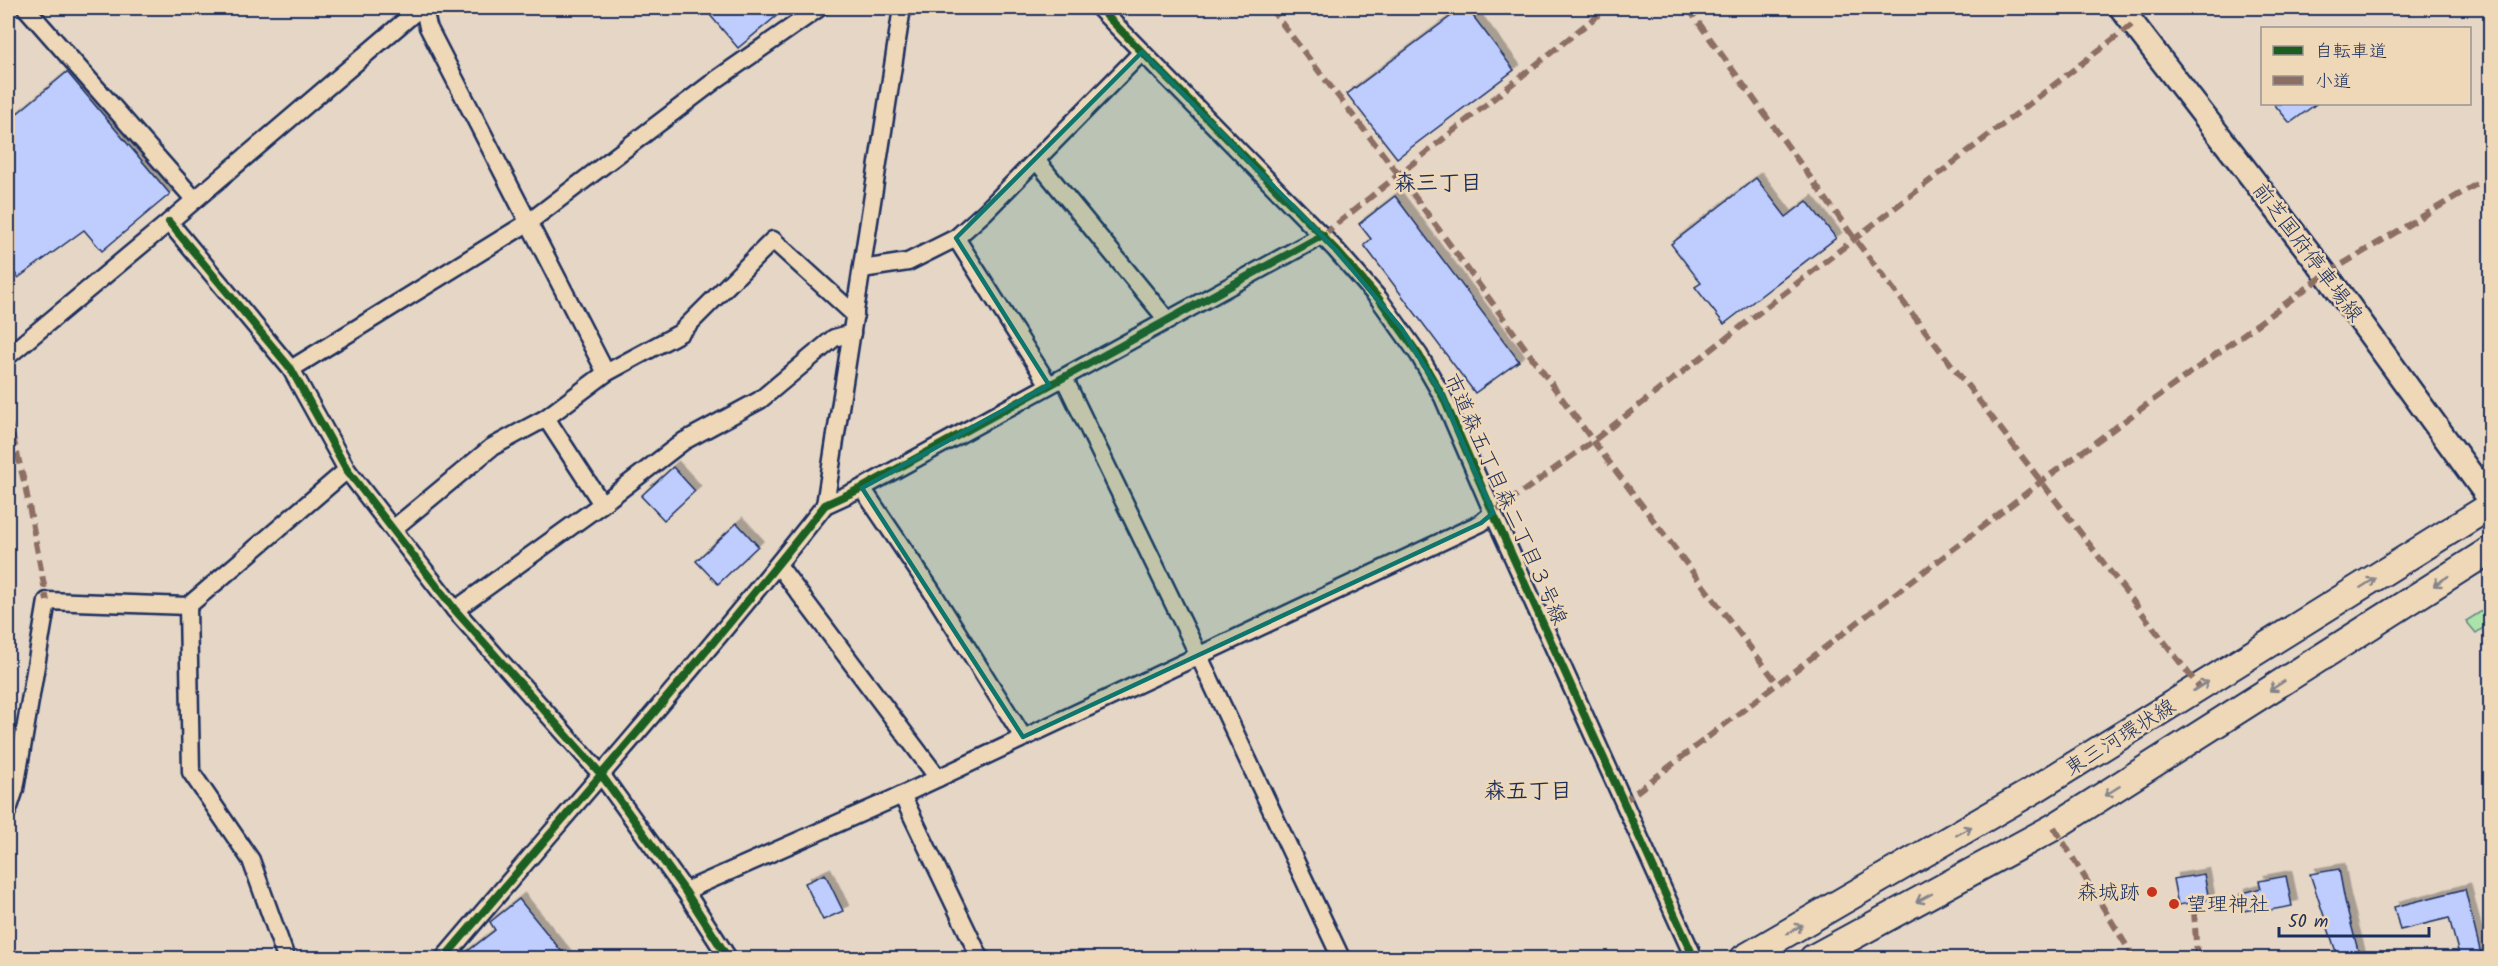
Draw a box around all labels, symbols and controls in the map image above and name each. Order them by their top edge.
legend [2261,27,2471,105]
text: 自転車道 [2315,38,2387,67]
text: 小道 [2315,68,2351,97]
district label: 森三丁目 [1394,167,1482,202]
street label: 前芝国府停車場線 [2243,176,2371,330]
street label: 市道森五丁目森二丁目３号線 [1434,368,1575,631]
one-way arrow [2433,576,2450,588]
one-way arrow [2359,577,2376,590]
one-way arrow [2193,679,2210,692]
one-way arrow [2269,681,2286,693]
street label: 東三河環状線 [2059,691,2183,786]
district label: 森五丁目 [1484,775,1572,810]
one-way arrow [2104,785,2121,797]
one-way arrow [1955,825,1972,837]
place label: 森城跡 [2077,877,2140,910]
marker: 森城跡 [2145,885,2159,899]
place label: 望理神社 [2186,889,2270,922]
one-way arrow [1916,893,1934,904]
marker: 望理神社 [2167,897,2181,911]
scale bar [2279,900,2429,938]
text: 50 m [2288,908,2328,937]
one-way arrow [1786,923,1803,935]

